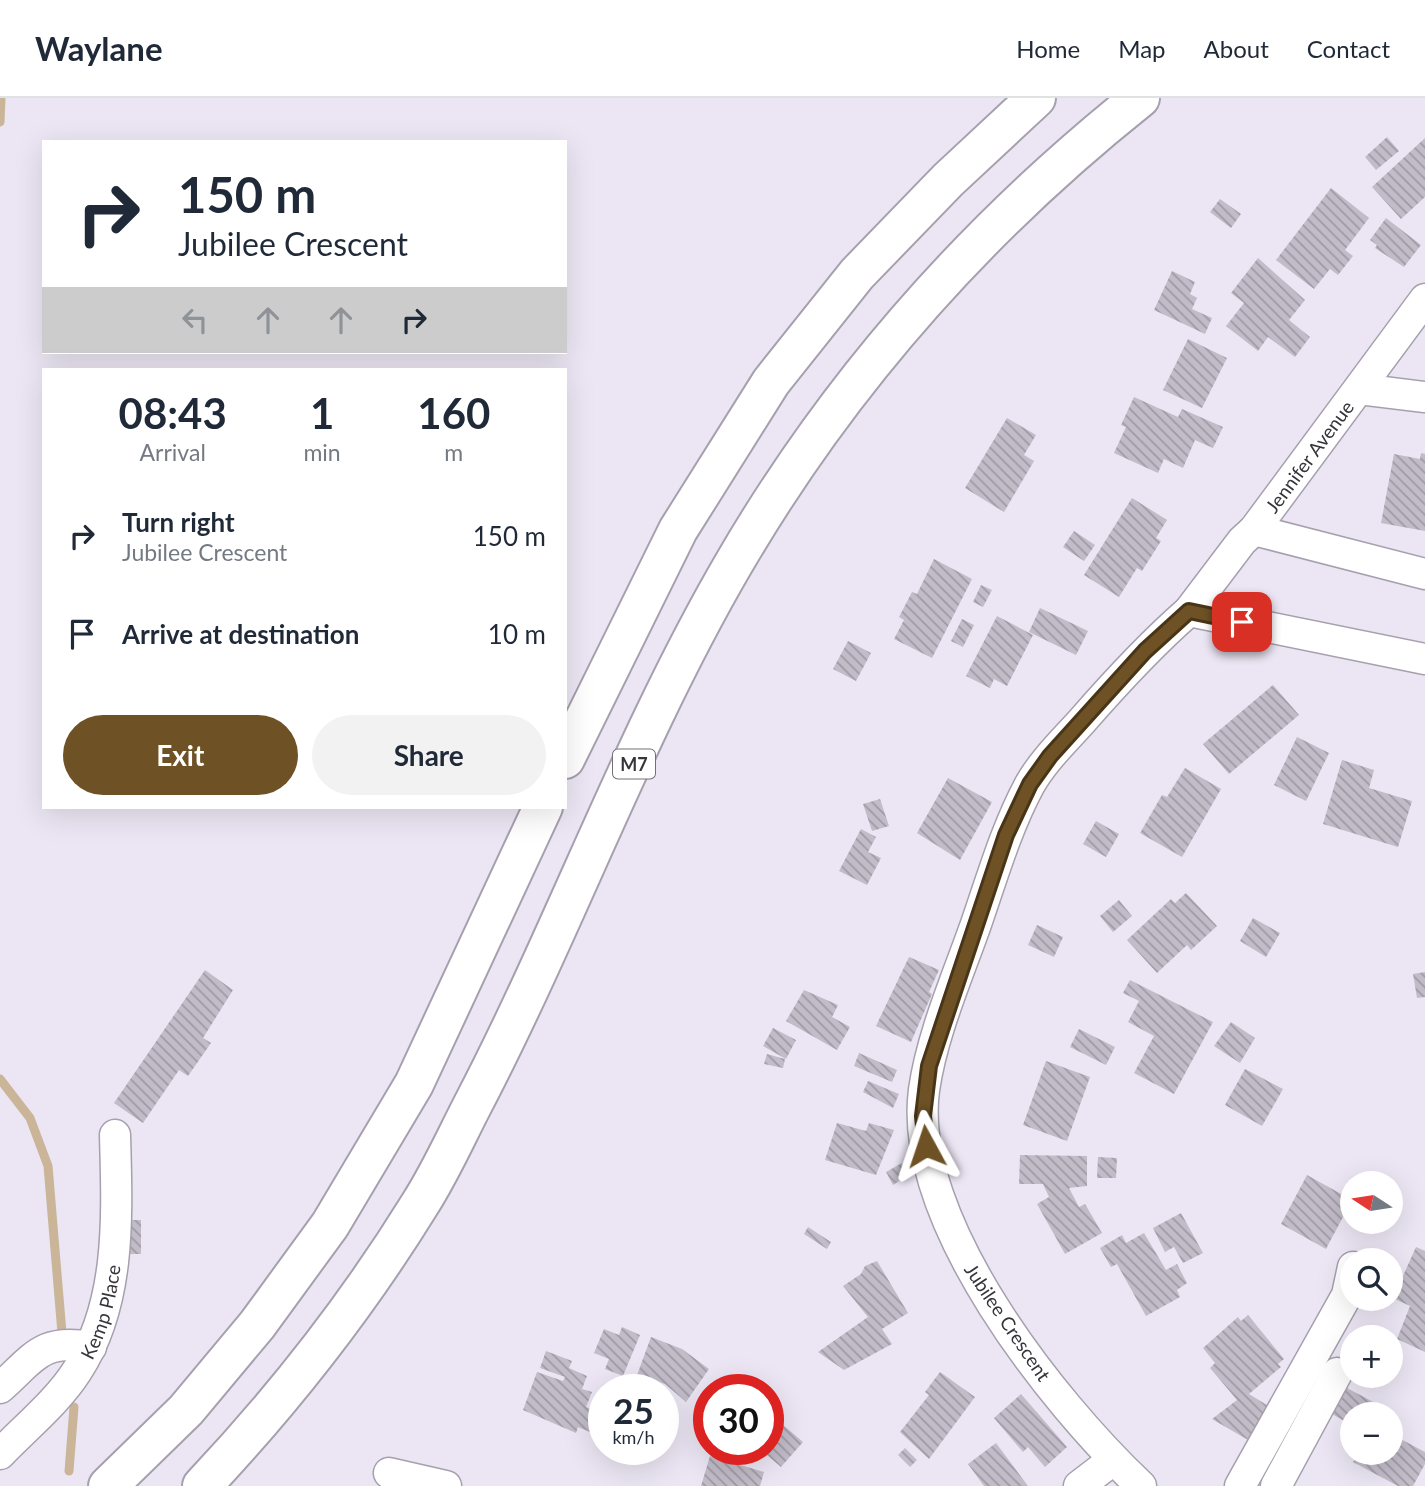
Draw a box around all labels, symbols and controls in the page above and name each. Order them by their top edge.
text: Waylane [35,28,163,68]
text: Home [1016,34,1080,63]
text: Map [1118,34,1166,63]
text: About [1204,34,1269,63]
text: Contact [1307,34,1390,63]
text: 150 m [178,165,316,223]
icon: right [63,168,154,259]
text: Jubilee Crescent [178,224,408,263]
icon: left [176,301,214,339]
icon: ahead [249,301,287,339]
icon: ahead [322,301,360,339]
icon: right [395,301,433,339]
text: 08:43 [119,388,227,438]
text: 1 [310,388,334,438]
text: 160 [417,388,490,438]
street label: Jennifer Avenue [1260,396,1358,517]
text: Arrival [140,438,206,466]
text: min [303,438,341,466]
text: m [444,438,463,466]
text: Turn right [122,506,235,538]
icon: right [63,517,101,555]
text: 150 m [473,520,546,552]
text: Jubilee Crescent [122,538,287,566]
pin [1212,592,1272,652]
icon: arrive [1223,603,1261,641]
icon: arrive [63,615,101,653]
text: Arrive at destination [122,618,359,650]
text: 10 m [488,618,546,650]
button: Exit [63,715,298,795]
button: Share [312,715,546,795]
road number: M7 [613,750,655,778]
position arrow [889,1109,963,1183]
north arrow [1340,1171,1404,1234]
map controls [1340,1171,1403,1465]
button: search [1340,1248,1403,1311]
street label: Jubilee Crescent [960,1259,1056,1385]
street label: Kemp Place [75,1263,124,1363]
button: + [1340,1325,1403,1388]
speed limit sign: 30 [693,1374,784,1465]
text: 25 [613,1389,654,1431]
button: − [1340,1402,1403,1465]
text: km/h [612,1426,655,1448]

